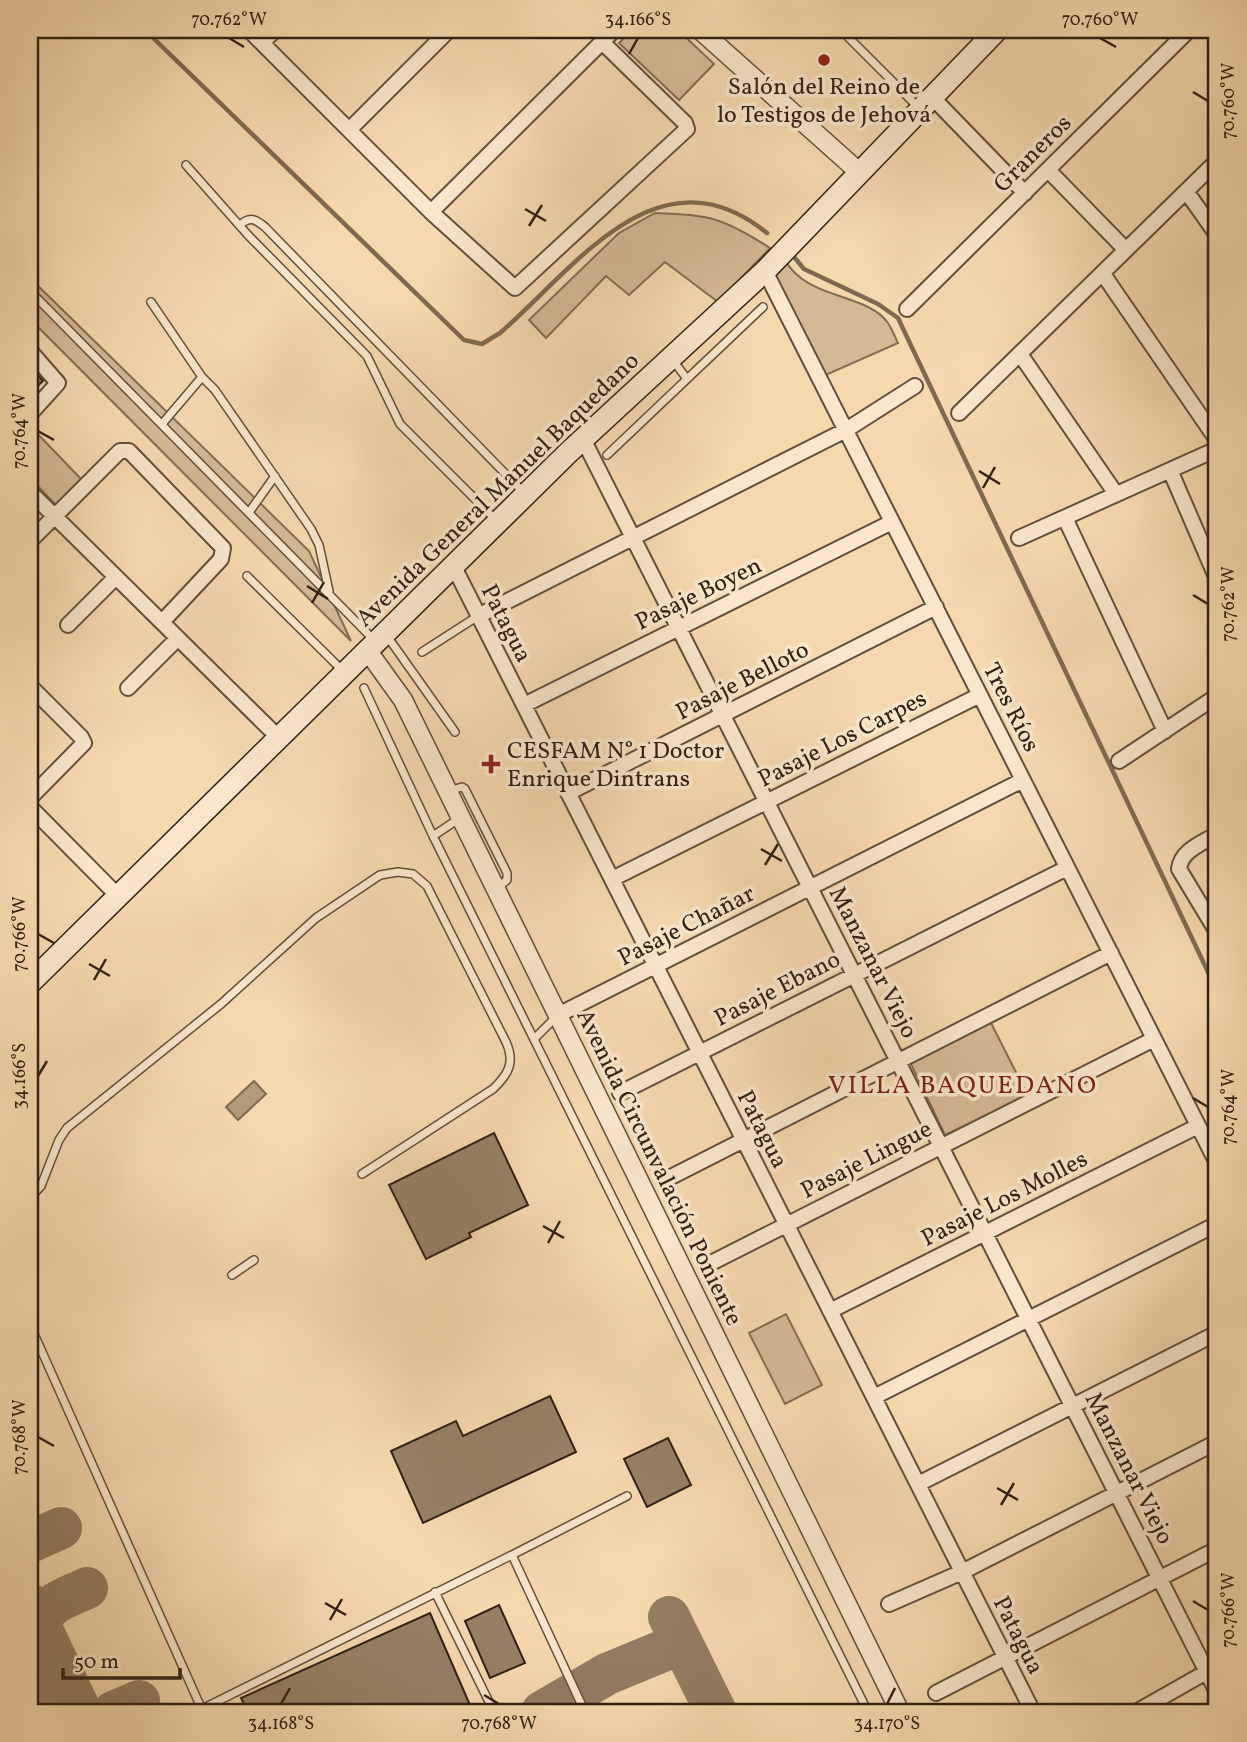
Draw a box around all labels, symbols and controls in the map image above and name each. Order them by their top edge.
text: 70.762°W [191,8,267,33]
text: 34.166°S [605,8,671,33]
text: 70.760°W [1062,8,1138,33]
marker: Salón del Reino de lo Testigos de Jehová [816,52,832,68]
text: 70.760°W [1217,63,1242,139]
place label: Salón del Reino de lo Testigos de Jehová [717,71,931,133]
street label: Graneros [987,108,1080,201]
street label: Avenida General Manuel Baquedano [349,345,648,636]
text: 70.764°W [8,393,33,469]
street label: Pasaje Boyen [630,549,768,640]
text: 70.762°W [1217,566,1242,642]
street label: Patagua [471,579,539,669]
street label: Pasaje Belloto [670,634,815,730]
street label: Tres Ríos [973,657,1047,759]
street label: Pasaje Los Carpes [753,683,933,797]
place label: CESFAM N° 1 Doctor Enrique Dintrans [507,735,724,797]
marker: CESFAM N° 1 Doctor Enrique Dintrans [481,754,501,774]
street label: Pasaje Chañar [613,878,761,976]
street label: Manzanar Viejo [819,881,925,1045]
text: 70.766°W [8,896,33,972]
street label: Pasaje Ebano [709,943,847,1036]
street label: Avenida Circunvalación Poniente [567,1004,750,1332]
text: 34.166°S [8,1043,33,1109]
district label: VILLA BAQUEDANO [828,1068,1098,1104]
text: 70.764°W [1217,1069,1242,1145]
street label: Patagua [727,1085,795,1175]
street label: Pasaje Lingue [795,1113,938,1208]
street label: Pasaje Los Molles [916,1143,1094,1256]
street label: Manzanar Viejo [1075,1387,1181,1551]
text: 70.768°W [8,1399,33,1475]
text: 70.766°W [1217,1572,1242,1648]
street label: Patagua [983,1591,1051,1681]
scale bar [63,1637,180,1681]
text: 50 m [74,1648,119,1677]
text: 34.168°S [248,1712,314,1737]
text: 70.768°W [461,1712,537,1737]
text: 34.170°S [854,1712,920,1737]

